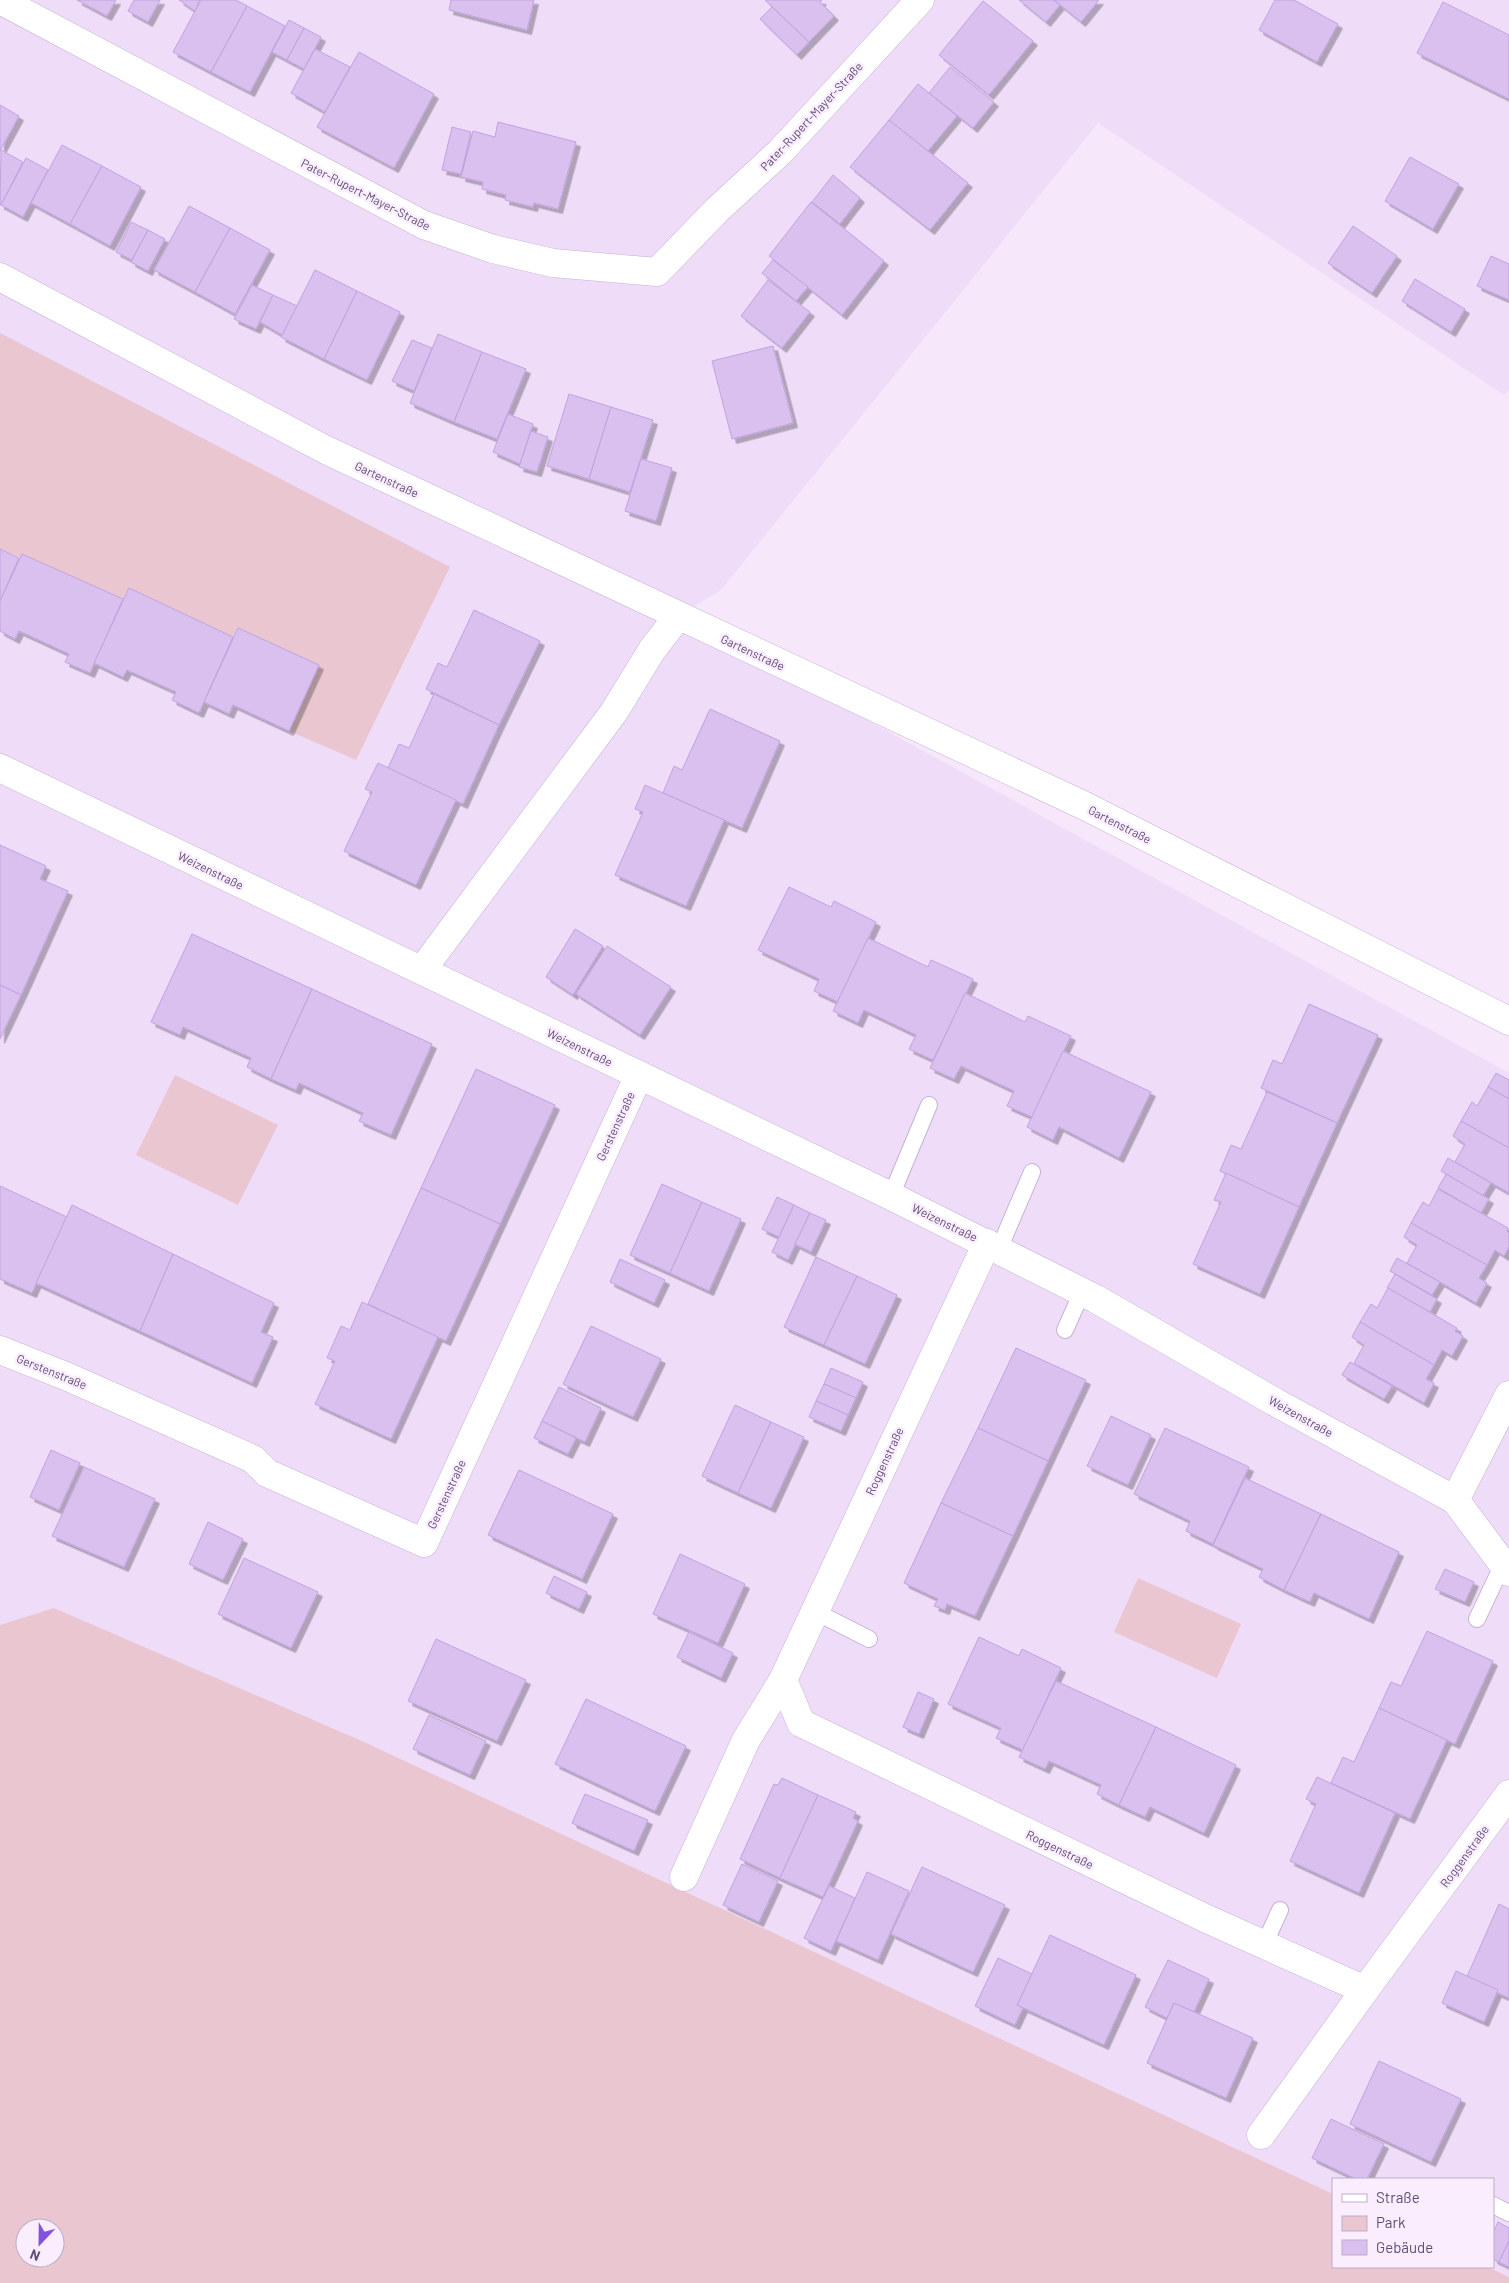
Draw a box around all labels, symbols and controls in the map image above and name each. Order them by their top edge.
street label: Pater-Rupert-Mayer-Straße [757,59,865,173]
street label: Pater-Rupert-Mayer-Straße [299,155,433,233]
street label: Gartenstraße [353,458,421,500]
street label: Gartenstraße [719,631,787,673]
street label: Gartenstraße [1086,802,1154,846]
street label: Weizenstraße [176,848,246,892]
street label: Weizenstraße [545,1025,615,1069]
street label: Gerstenstraße [593,1089,637,1163]
street label: Weizenstraße [910,1200,980,1244]
street label: Gerstenstraße [15,1351,89,1391]
street label: Weizenstraße [1266,1393,1336,1439]
street label: Roggenstraße [862,1425,906,1497]
street label: Gerstenstraße [424,1457,468,1531]
street label: Roggenstraße [1437,1822,1491,1890]
street label: Roggenstraße [1024,1827,1096,1871]
legend [1332,2178,1494,2268]
text: Straße [1376,2188,1420,2206]
text: Park [1376,2213,1406,2231]
north arrow [15,2218,65,2268]
text: Gebäude [1376,2238,1433,2256]
text: N [27,2246,42,2265]

